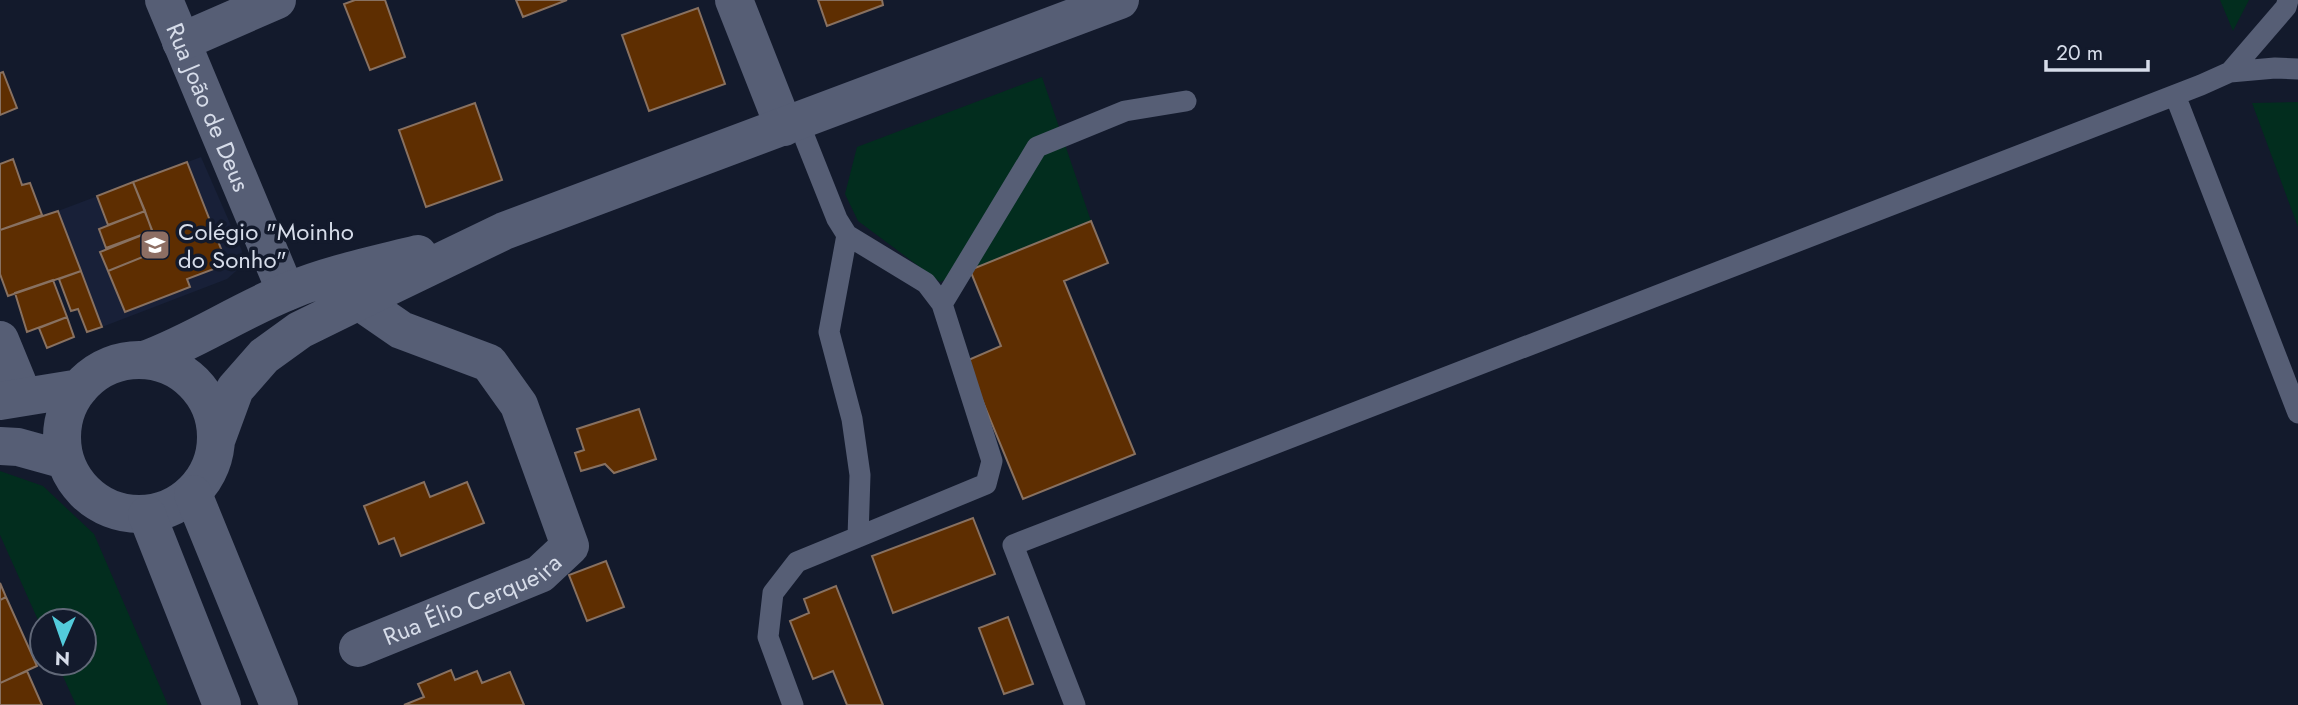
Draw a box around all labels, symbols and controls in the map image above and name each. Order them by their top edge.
street label: Rua João de Deus [158,17,260,197]
scale bar [2046,28,2148,72]
text: 20 m [2056,38,2103,68]
place label: Colégio "Moinho do Sonho" [178,214,354,277]
school or university icon: Colégio "Moinho do Sonho" [138,228,172,262]
street label: Rua Élio Cerqueira [378,545,569,654]
north arrow [28,607,98,677]
text: N [54,645,70,672]

